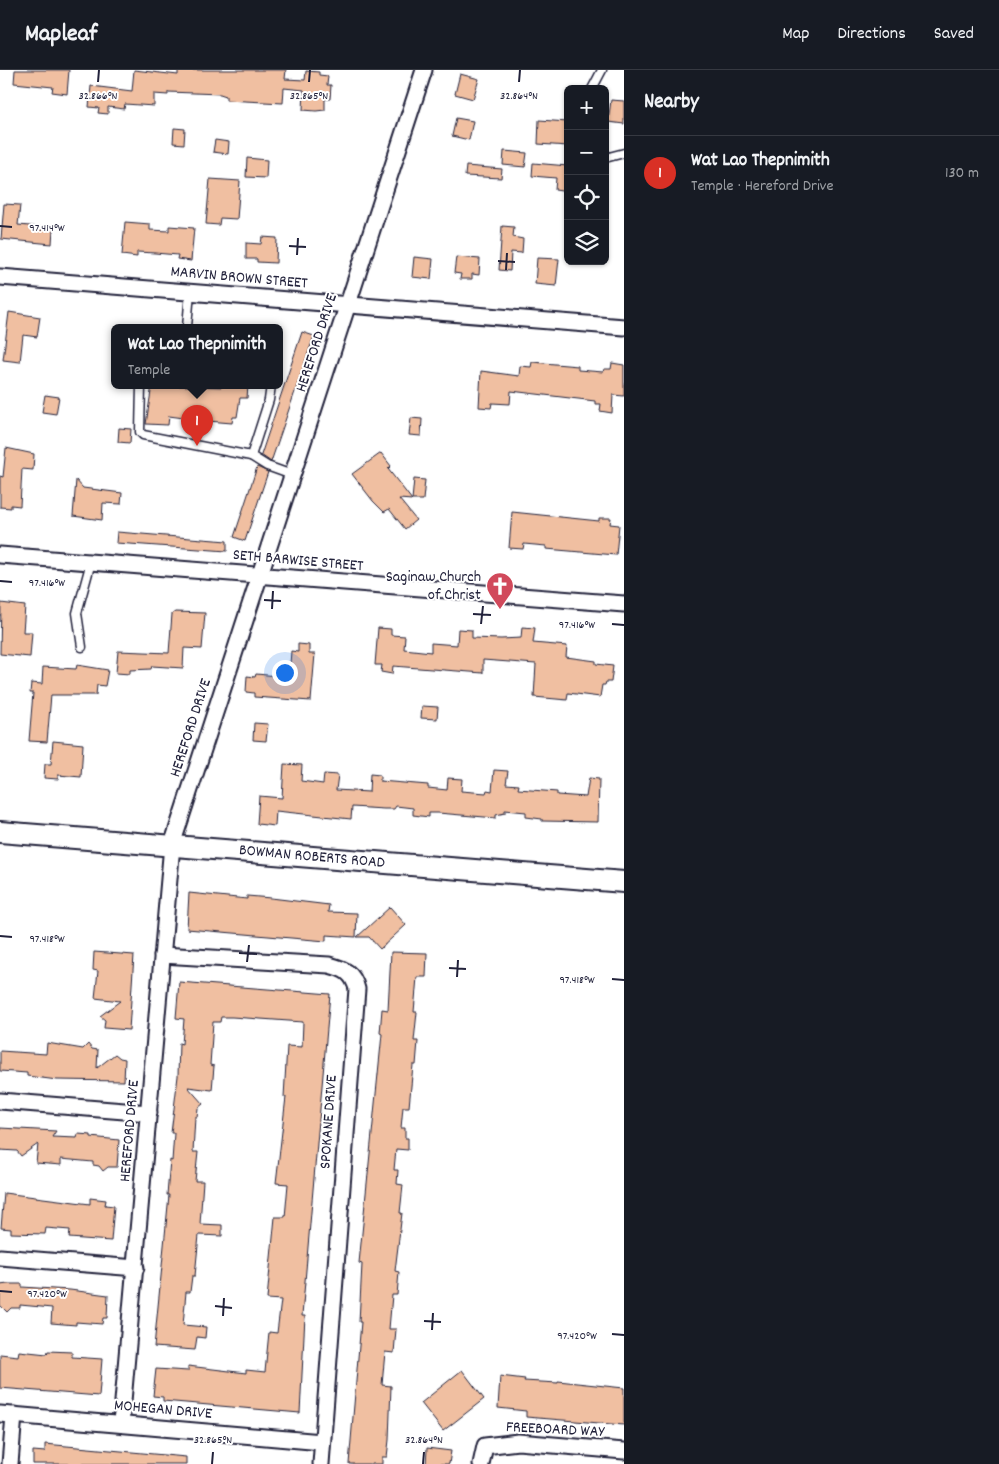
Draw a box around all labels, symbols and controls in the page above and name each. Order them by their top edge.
text: Mapleaf [25,18,97,52]
text: Map [782,22,809,47]
text: Directions [837,22,906,47]
text: Saved [934,22,974,47]
map controls [564,85,609,265]
button: + [564,85,609,130]
text: 32.866°N [79,88,118,105]
text: 32.865°N [290,88,328,105]
text: 32.864°N [500,88,538,105]
text: Nearby [644,88,699,118]
button: − [564,130,609,175]
text: Wat Lao Thepnimith [691,148,830,175]
text: 1 [658,162,662,185]
text: 130 m [945,162,979,185]
button: locate [564,175,609,220]
text: Temple · Hereford Drive [691,175,834,198]
text: 97.414°W [29,220,65,237]
button: layers [564,220,609,265]
street label: MARVIN BROWN STREET [169,261,309,296]
street label: HEREFORD DRIVE [290,290,344,395]
popup [111,324,283,389]
text: Wat Lao Thepnimith [128,332,266,359]
text: Temple [128,359,170,382]
pin: 1 [181,405,213,446]
street label: SETH BARWISE STREET [232,544,365,578]
place label: Saginaw Church of Christ [386,566,481,607]
church icon: Saginaw Church of Christ [485,571,515,610]
text: 97.416°W [29,575,65,592]
text: 97.416°W [559,617,595,634]
your location [272,660,298,686]
street label: HEREFORD DRIVE [164,675,218,780]
street label: BOWMAN ROBERTS ROAD [238,839,386,875]
text: 97.418°W [29,931,65,948]
text: 97.418°W [559,972,595,989]
street label: SPOKANE DRIVE [314,1073,344,1170]
street label: HEREFORD DRIVE [114,1078,146,1183]
text: 97.420°W [27,1286,67,1303]
text: 97.420°W [557,1328,597,1345]
street label: MOHEGAN DRIVE [113,1394,214,1426]
street label: FREEBOARD WAY [505,1416,606,1444]
text: 32.865°N [194,1432,232,1449]
text: 32.864°N [405,1432,443,1449]

